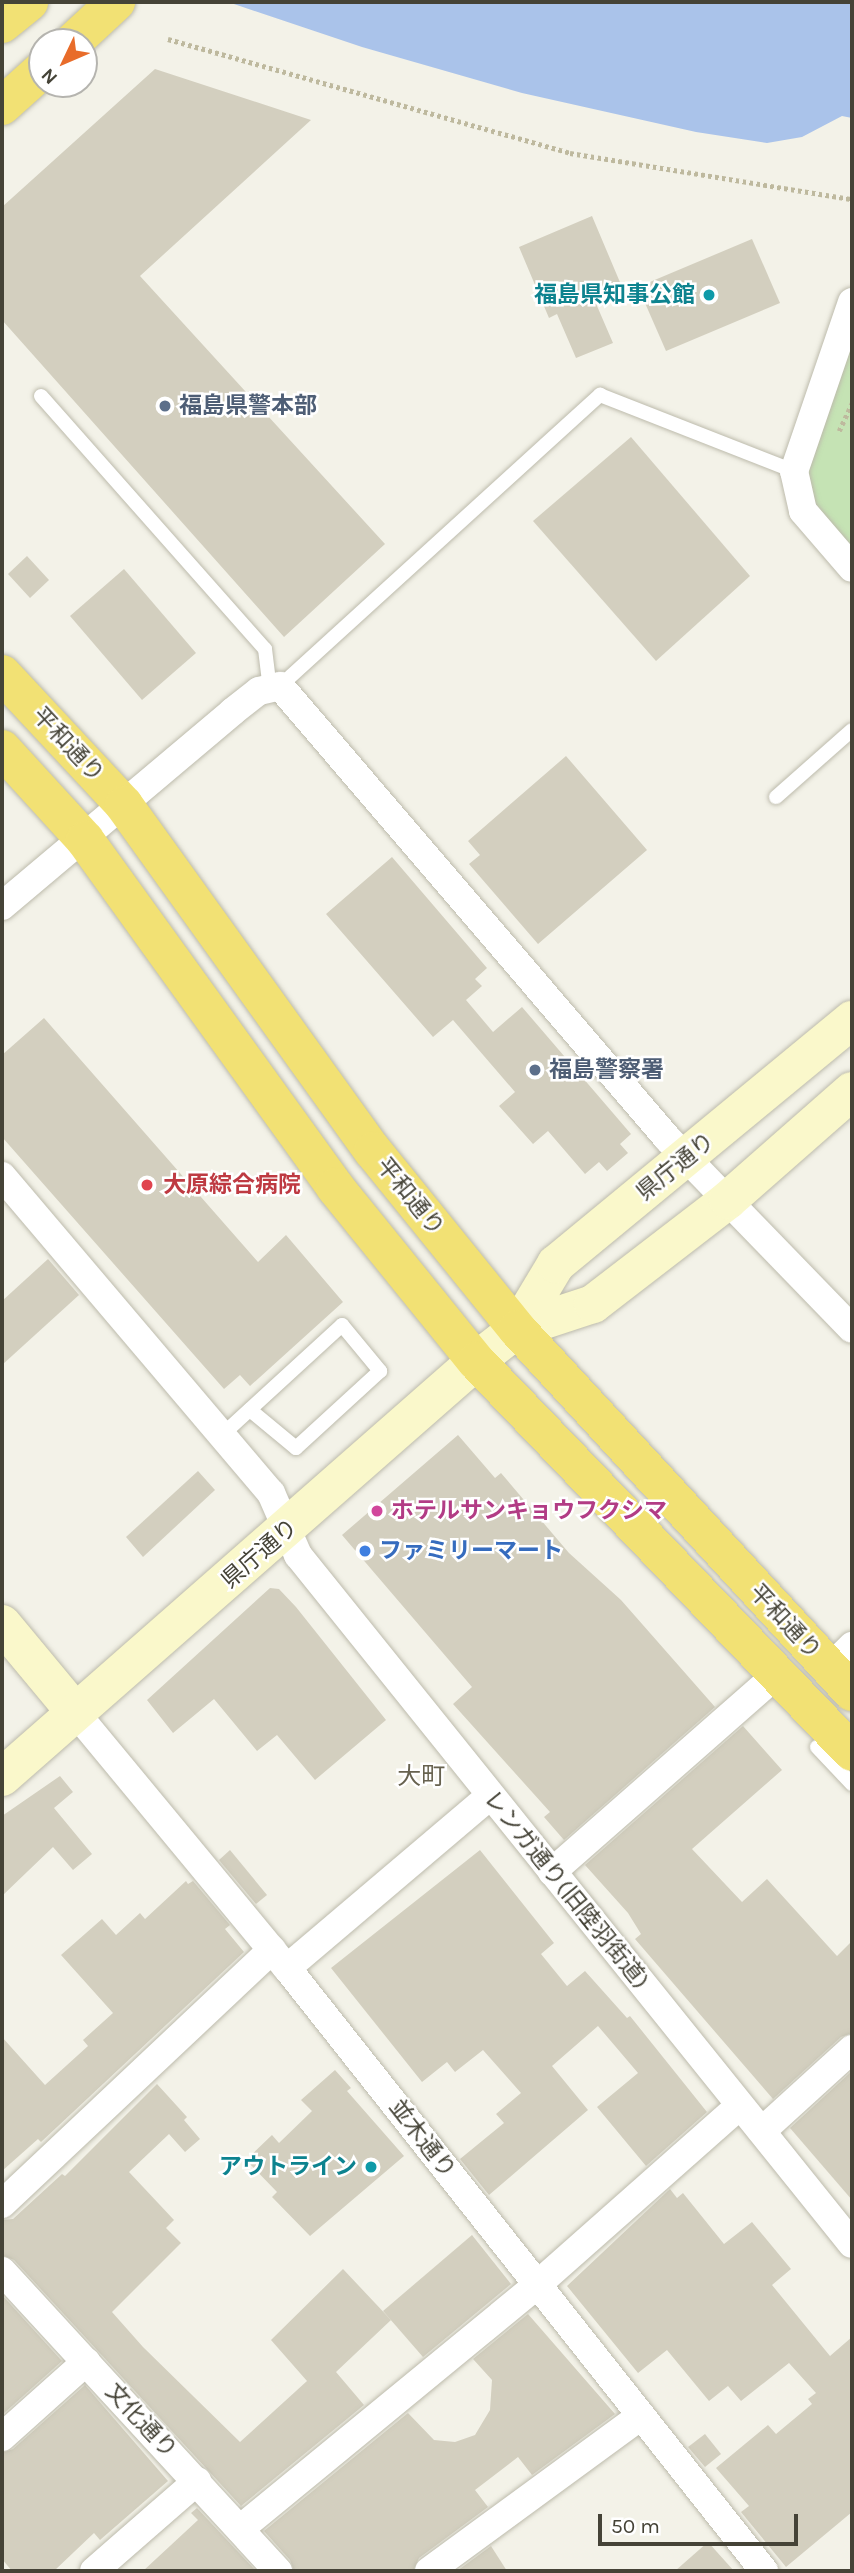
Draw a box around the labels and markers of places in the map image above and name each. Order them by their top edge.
place label: 福島県知事公館 [534,281,695,309]
marker: 福島県知事公館 [701,287,717,303]
place label: 福島県警本部 [179,392,317,420]
marker: 福島県警本部 [157,398,173,414]
place label: 福島警察署 [549,1056,664,1084]
marker: 福島警察署 [527,1062,543,1078]
place label: 大原綜合病院 [163,1171,301,1199]
marker: 大原綜合病院 [137,1175,157,1195]
place label: ホテルサンキョウフクシマ [391,1497,667,1525]
marker: ホテルサンキョウフクシマ [369,1503,385,1519]
place label: ファミリーマート [379,1537,563,1565]
marker: ファミリーマート [357,1543,373,1559]
place label: アウトライン [219,2153,357,2181]
marker: アウトライン [363,2159,379,2175]

